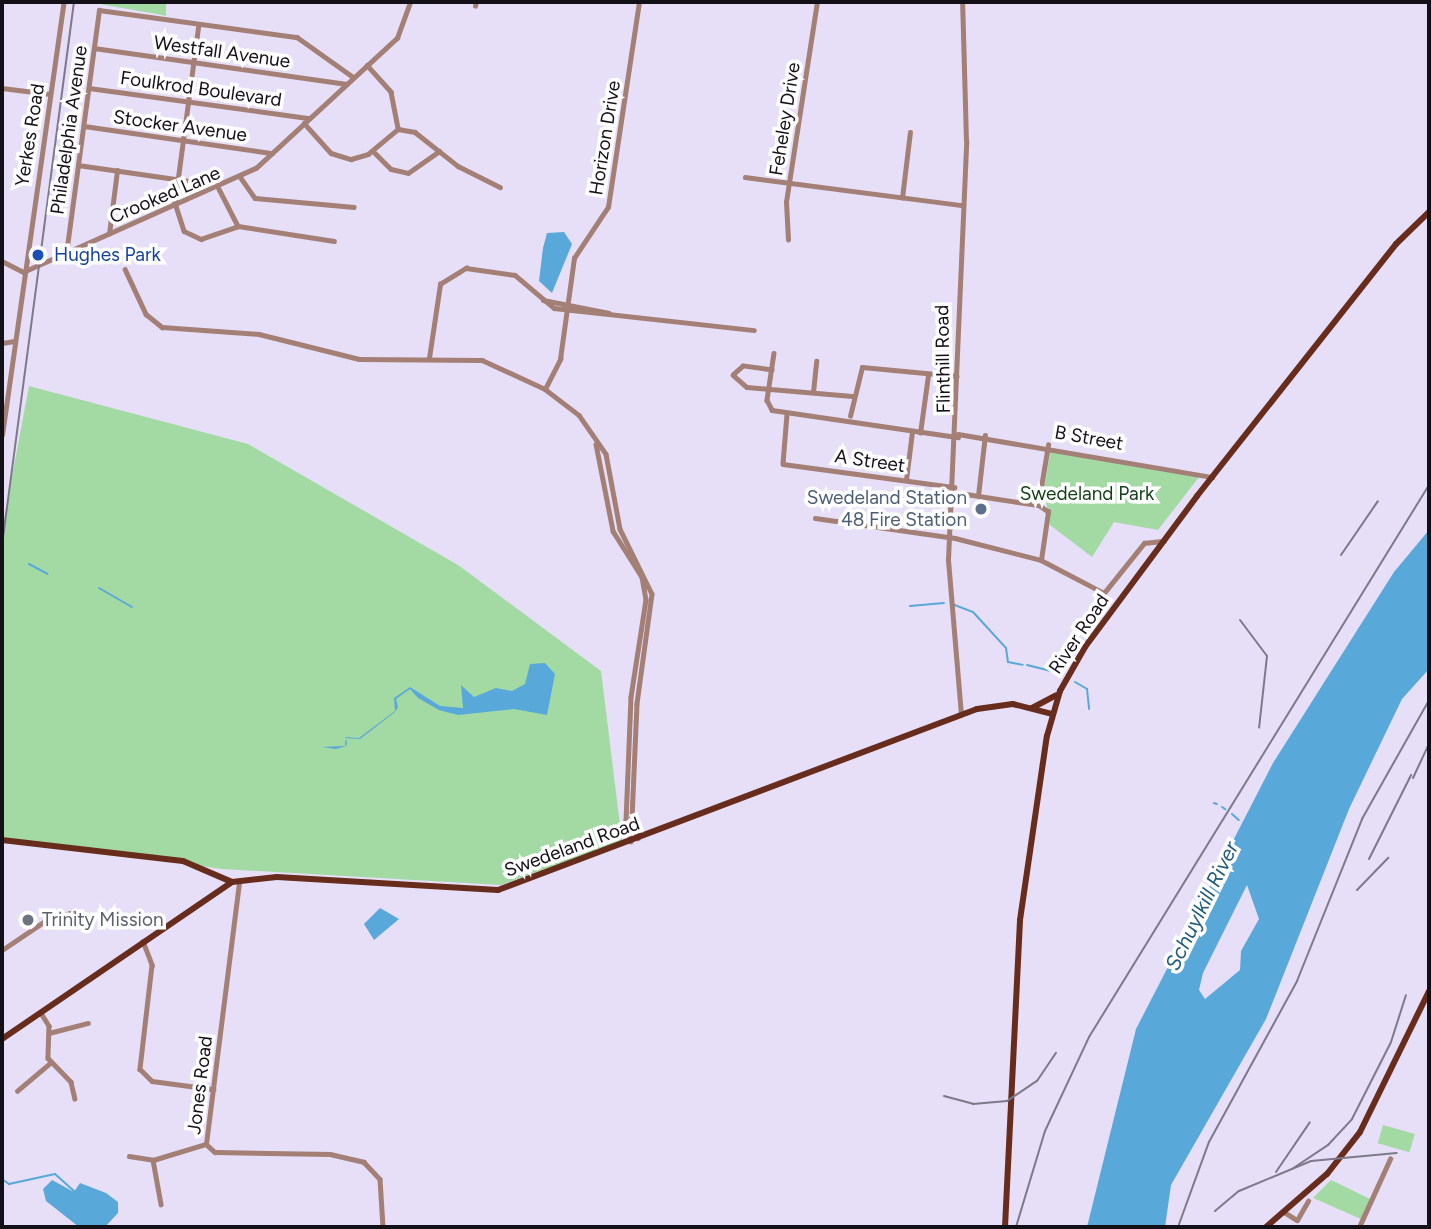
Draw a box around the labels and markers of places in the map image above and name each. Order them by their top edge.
place label: Hughes Park [54,244,161,266]
marker: Hughes Park [28,245,48,265]
place label: Swedeland Station 48 Fire Station [807,487,967,531]
marker: Swedeland Station 48 Fire Station [973,501,989,517]
place label: Trinity Mission [42,909,164,931]
marker: Trinity Mission [20,912,36,928]

